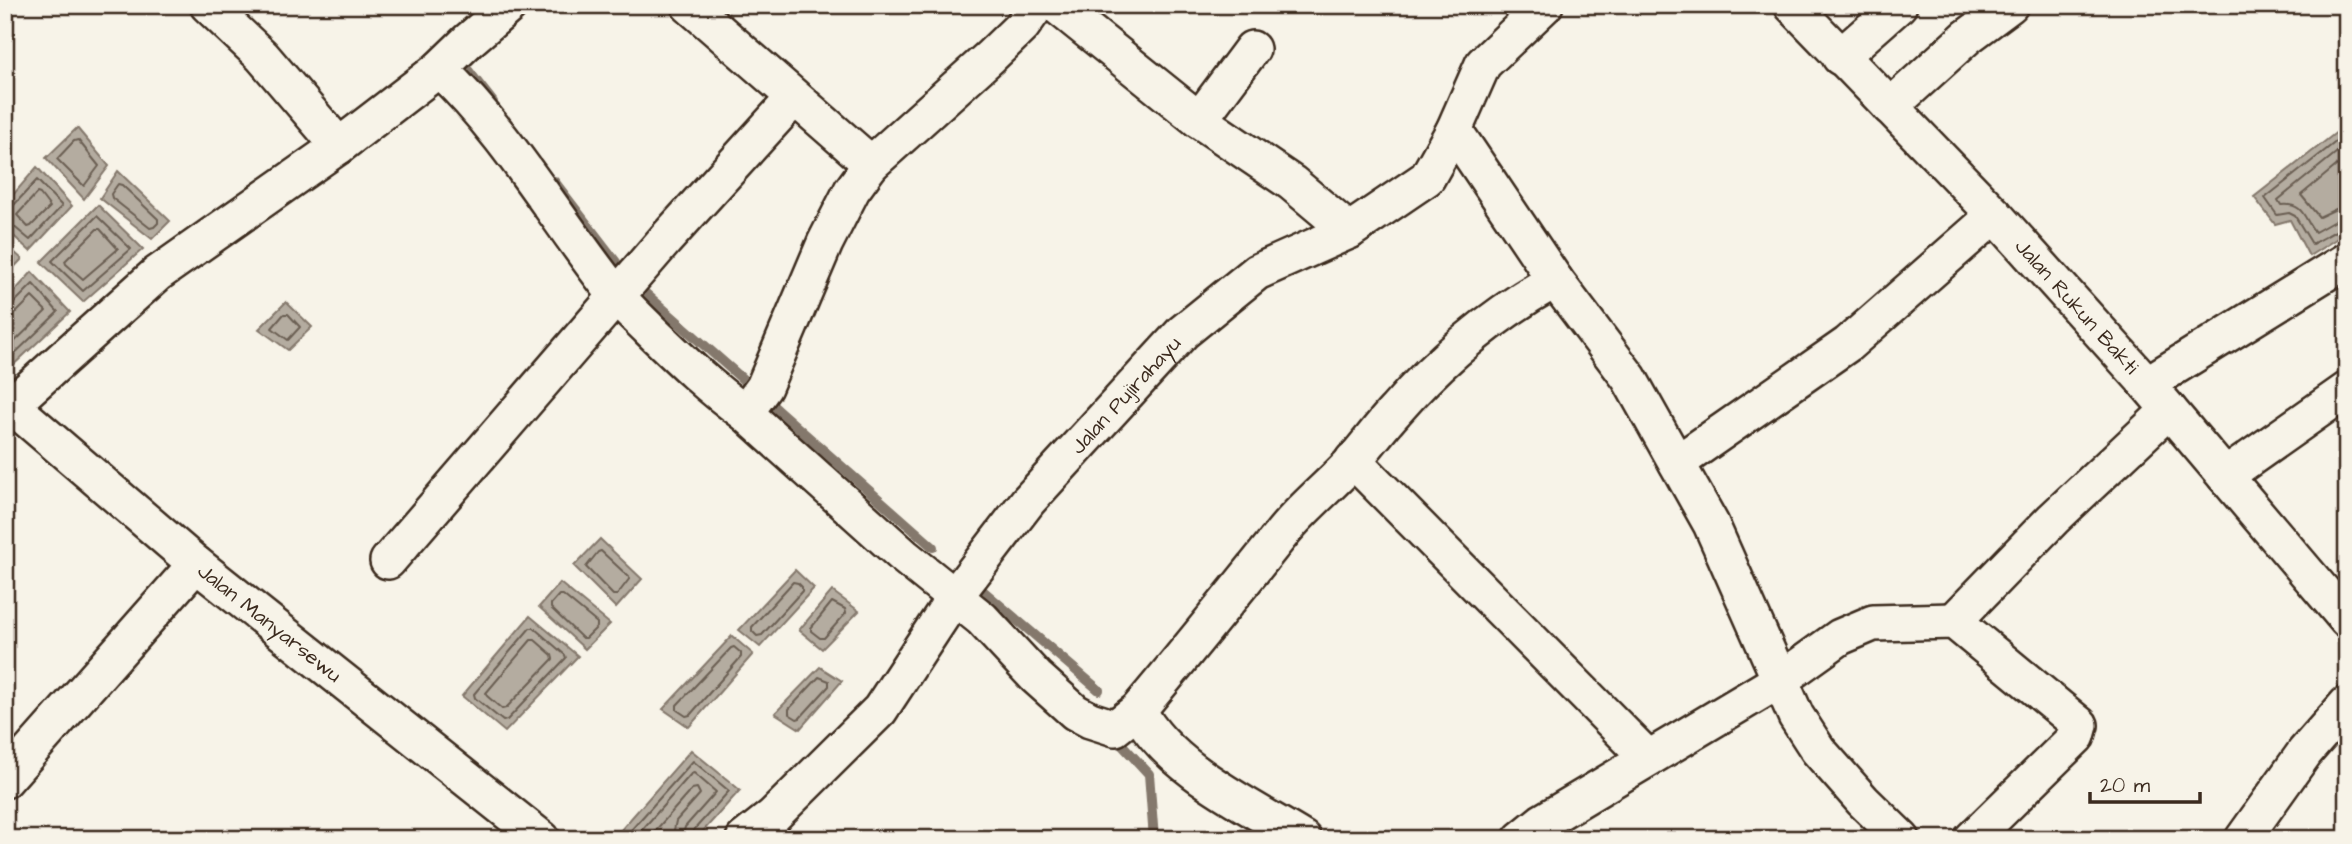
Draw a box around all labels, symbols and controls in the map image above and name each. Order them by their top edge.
street label: Jalan Rukun Bakti [2009,232,2146,380]
street label: Jalan Pujirahayu [1064,329,1187,460]
street label: Jalan Manyarsewu [192,556,348,689]
scale bar [2090,760,2200,804]
text: 20 m [2100,771,2151,800]

